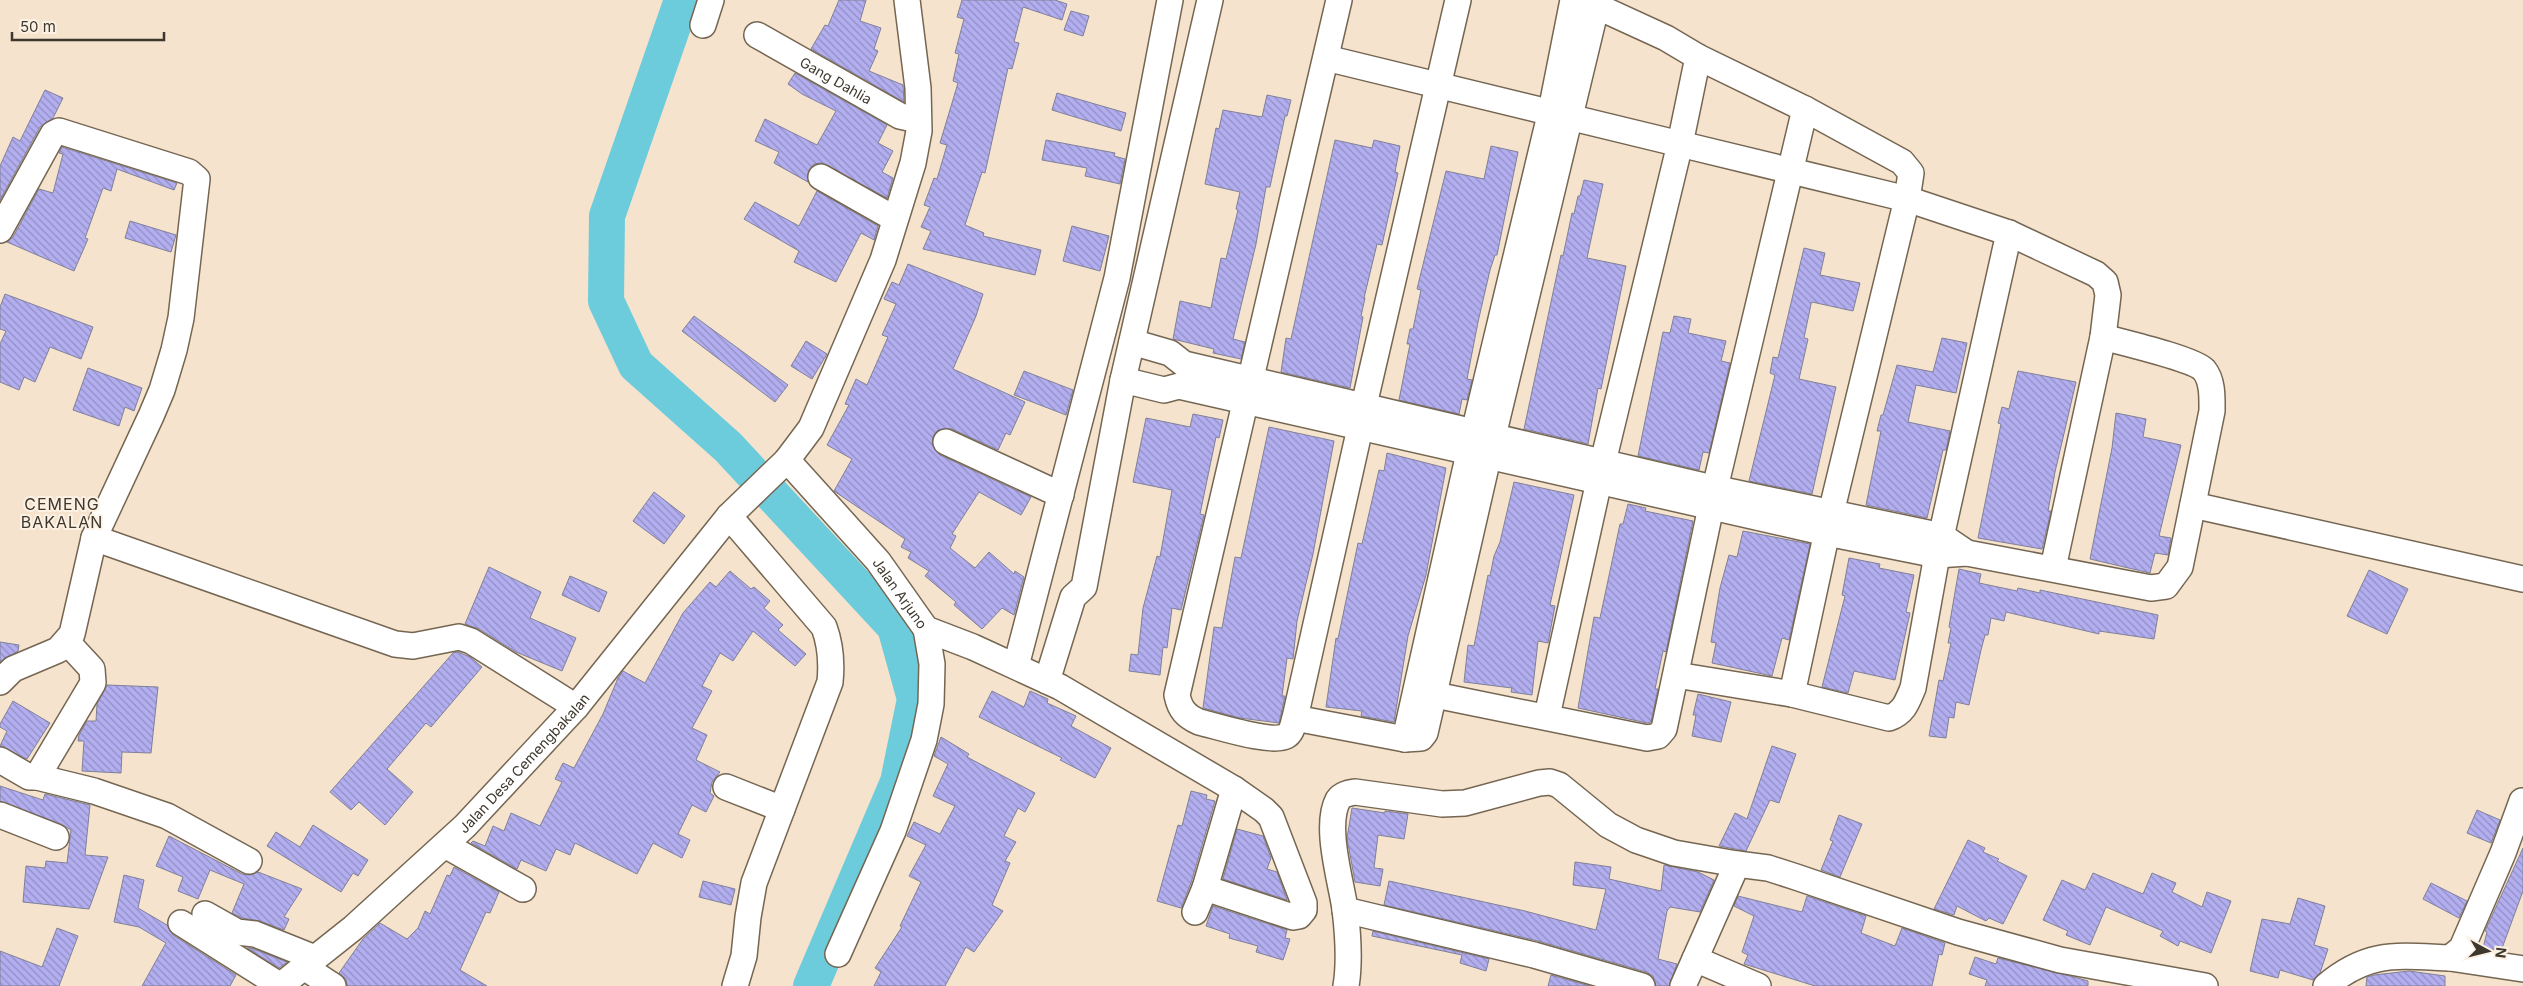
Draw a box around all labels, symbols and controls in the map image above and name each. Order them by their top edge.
scale bar [12,10,165,42]
text: 50 m [20,17,56,36]
street label: Gang Dahlia [797,53,875,107]
district label: CEMENG BAKALAN [21,494,103,532]
street label: Jalan Arjuno [870,554,931,632]
street label: Jalan Desa Cemengbakalan [455,689,592,836]
north arrow [2463,926,2513,976]
text: N [2492,946,2510,959]

